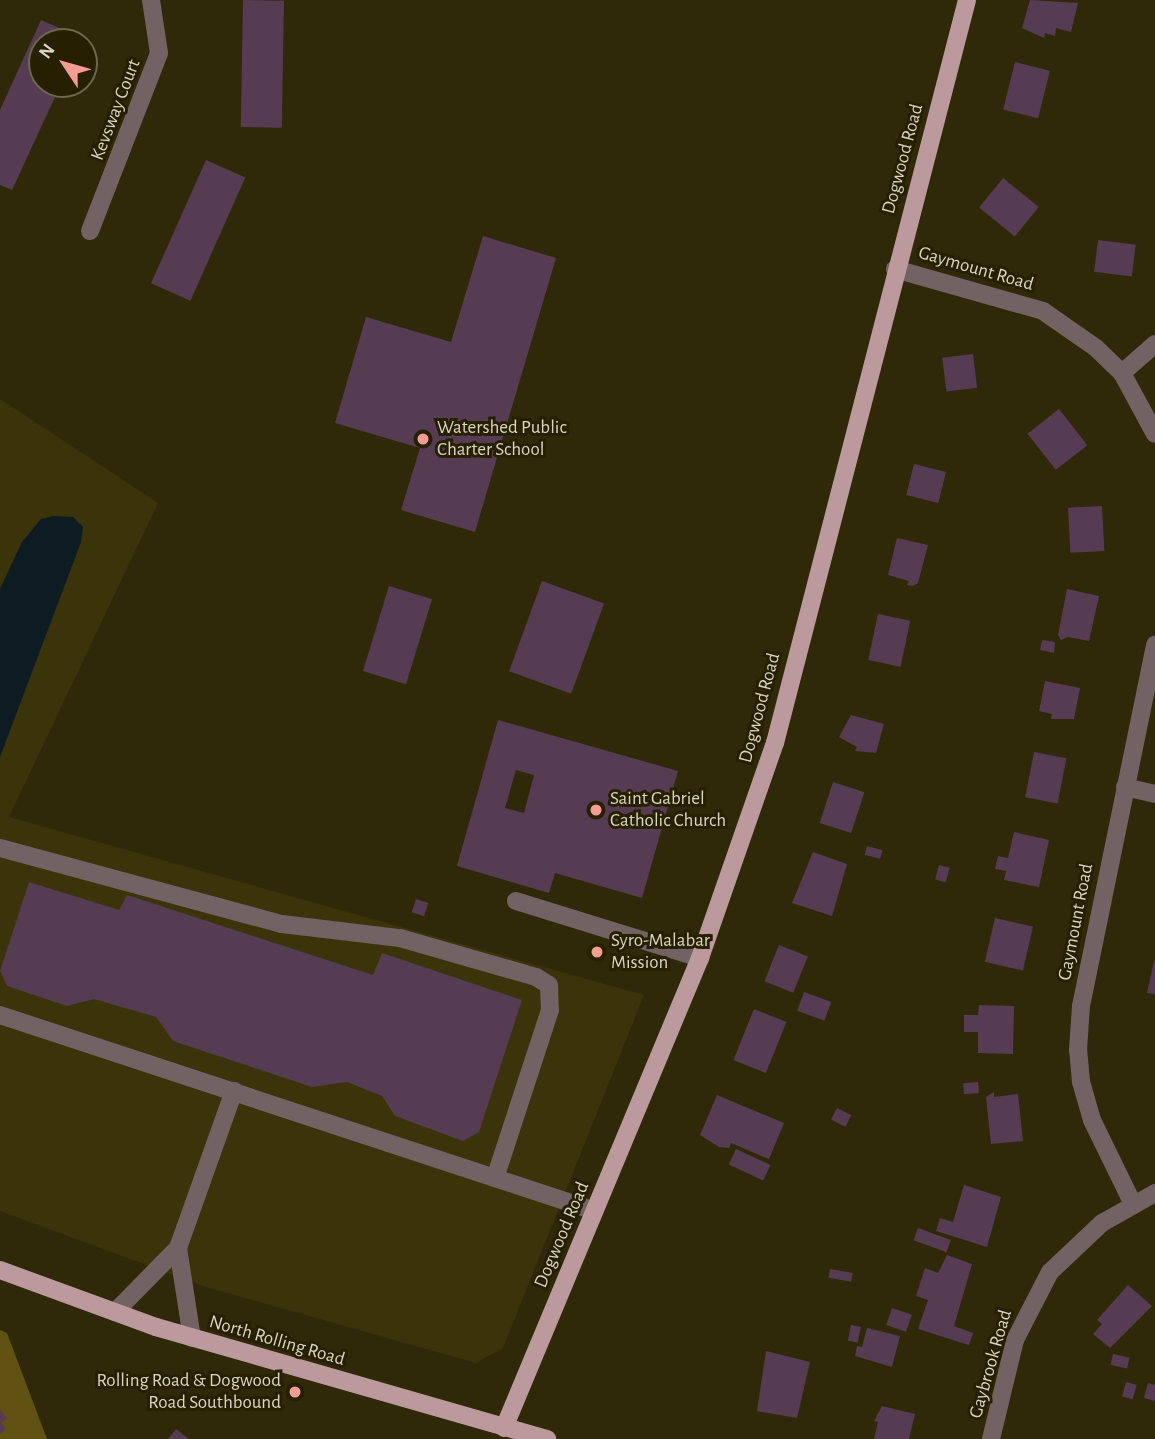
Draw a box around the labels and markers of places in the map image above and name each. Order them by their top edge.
place label: Watershed Public Charter School [437,417,567,461]
marker: Watershed Public Charter School [415,431,431,447]
place label: Saint Gabriel Catholic Church [610,788,726,832]
marker: Saint Gabriel Catholic Church [588,802,604,818]
place label: Syro-Malabar Mission [611,930,710,974]
marker: Syro-Malabar Mission [589,944,605,960]
place label: Rolling Road & Dogwood Road Southbound [96,1370,281,1414]
marker: Rolling Road & Dogwood Road Southbound [287,1384,303,1400]

